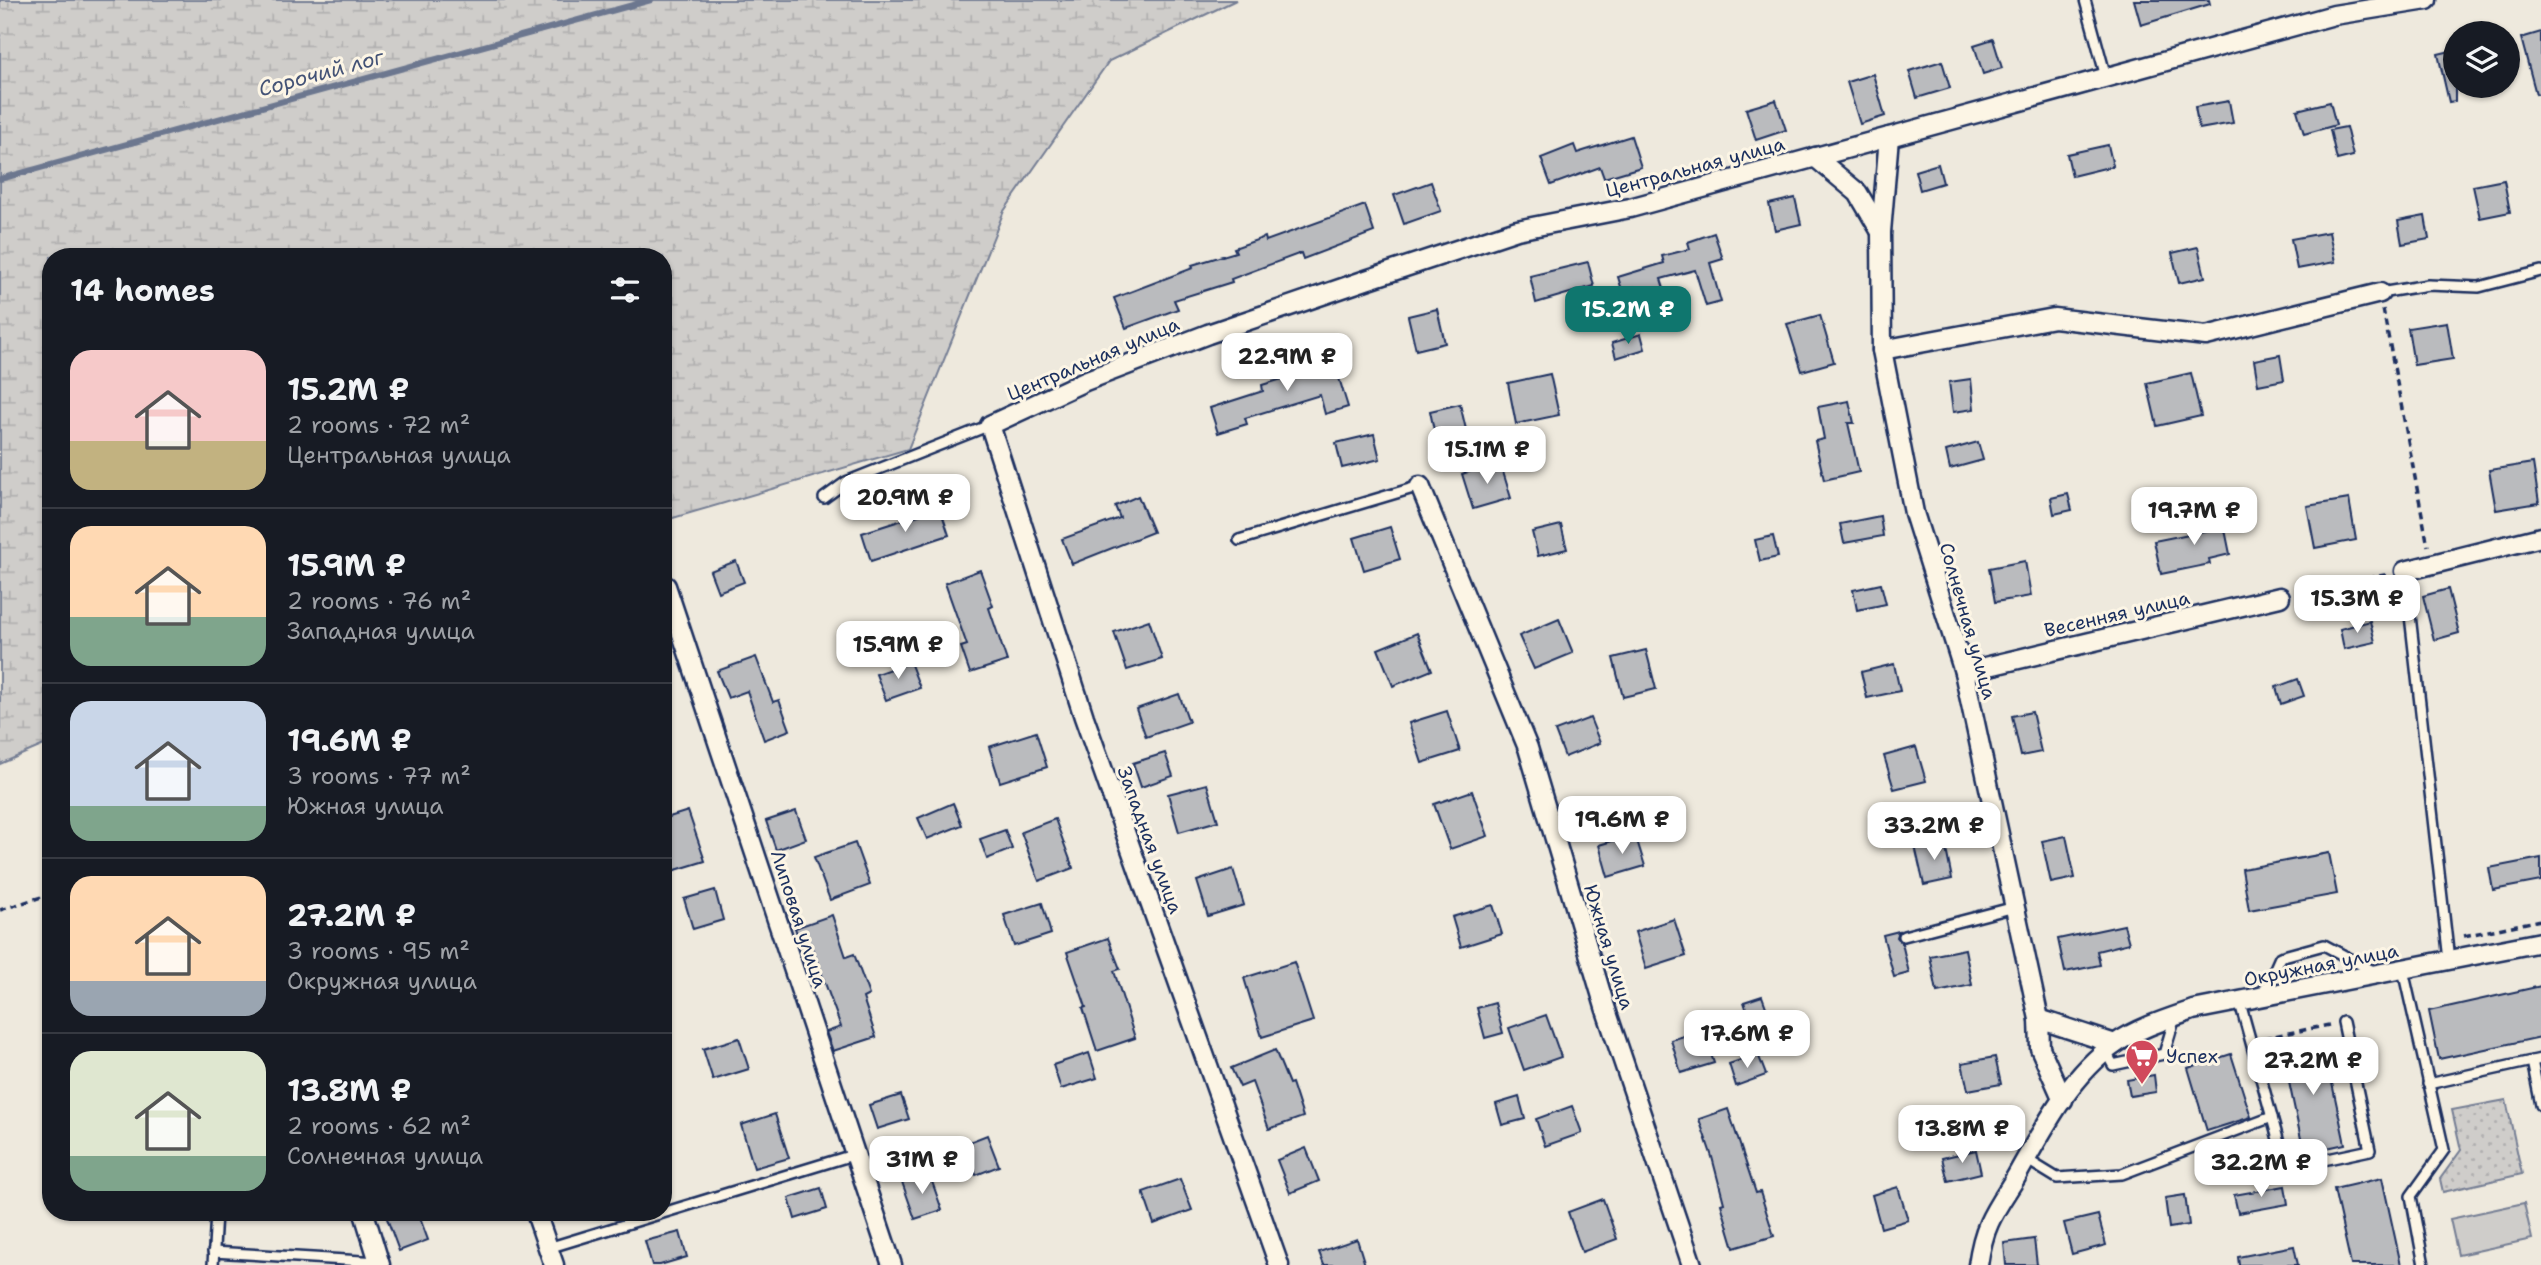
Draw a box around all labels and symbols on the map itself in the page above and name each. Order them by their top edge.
water label: Сорочий лог [255,42,388,103]
street label: Центральная улица [1602,131,1788,203]
pin: 15.2M ₽ [1563,286,1693,346]
street label: Центральная улица [1003,311,1183,407]
pin: 22.9M ₽ [1222,334,1352,393]
pin: 15.1M ₽ [1422,426,1552,486]
pin: 20.9M ₽ [840,475,970,534]
pin: 19.7M ₽ [2129,488,2259,547]
street label: Солнечная улица [1934,540,2002,702]
pin: 15.3M ₽ [2292,576,2422,635]
street label: Весенняя улица [2042,585,2192,643]
pin: 15.9M ₽ [833,622,963,681]
street label: Западная улица [1112,763,1188,917]
pin: 19.6M ₽ [1557,796,1687,856]
pin: 33.2M ₽ [1869,802,1999,862]
street label: Липовая улица [765,847,833,991]
street label: Южная улица [1578,881,1640,1013]
street label: Окружная улица [2242,938,2401,992]
pin: 17.6M ₽ [1682,1010,1812,1070]
supermarket icon: Успех [2123,1037,2161,1086]
pin: 27.2M ₽ [2248,1038,2378,1097]
place label: Успех [2166,1044,2218,1069]
pin: 13.8M ₽ [1897,1106,2027,1165]
pin: 31M ₽ [873,1136,971,1196]
pin: 32.2M ₽ [2196,1140,2326,1199]

